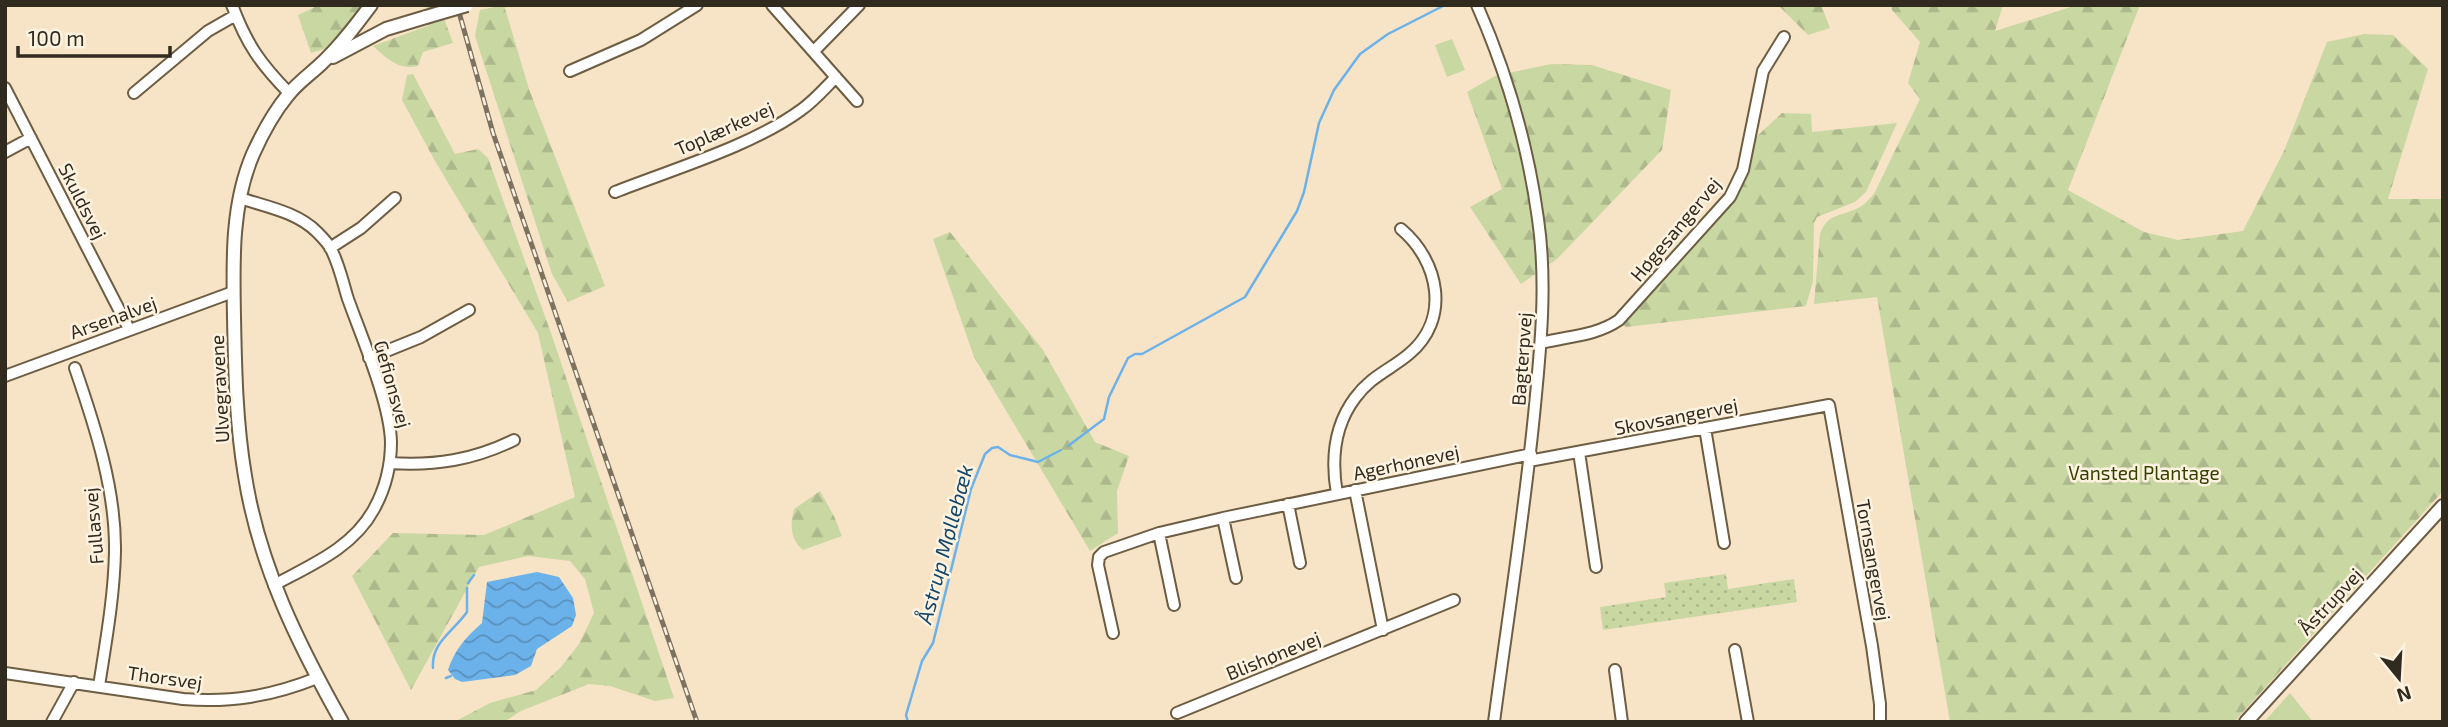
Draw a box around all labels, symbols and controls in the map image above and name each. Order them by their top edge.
scale bar [18,14,170,58]
text: 100 m [28,25,85,50]
street label: Toplærkevej [671,96,777,160]
street label: Skuldsvej [54,159,112,243]
street label: Høgesangervej [1625,172,1725,286]
street label: Arsenalvej [66,291,160,343]
street label: Bagterpvej [1506,311,1536,407]
street label: Ulvegravene [205,334,233,444]
street label: Gefionsvej [370,338,416,430]
street label: Skovsangervej [1612,393,1740,439]
street label: Agerhønevej [1351,440,1461,484]
park label: Vansted Plantage [2068,461,2220,484]
water label: Åstrup Møllebæk [910,462,977,627]
street label: Fullasvej [78,487,108,565]
street label: Tornsangervej [1852,498,1896,622]
street label: Åstrupvej [2293,563,2367,639]
street label: Blishønevej [1222,626,1324,684]
north arrow [2364,643,2434,713]
street label: Thorsvej [126,660,204,694]
text: N [2394,682,2414,708]

